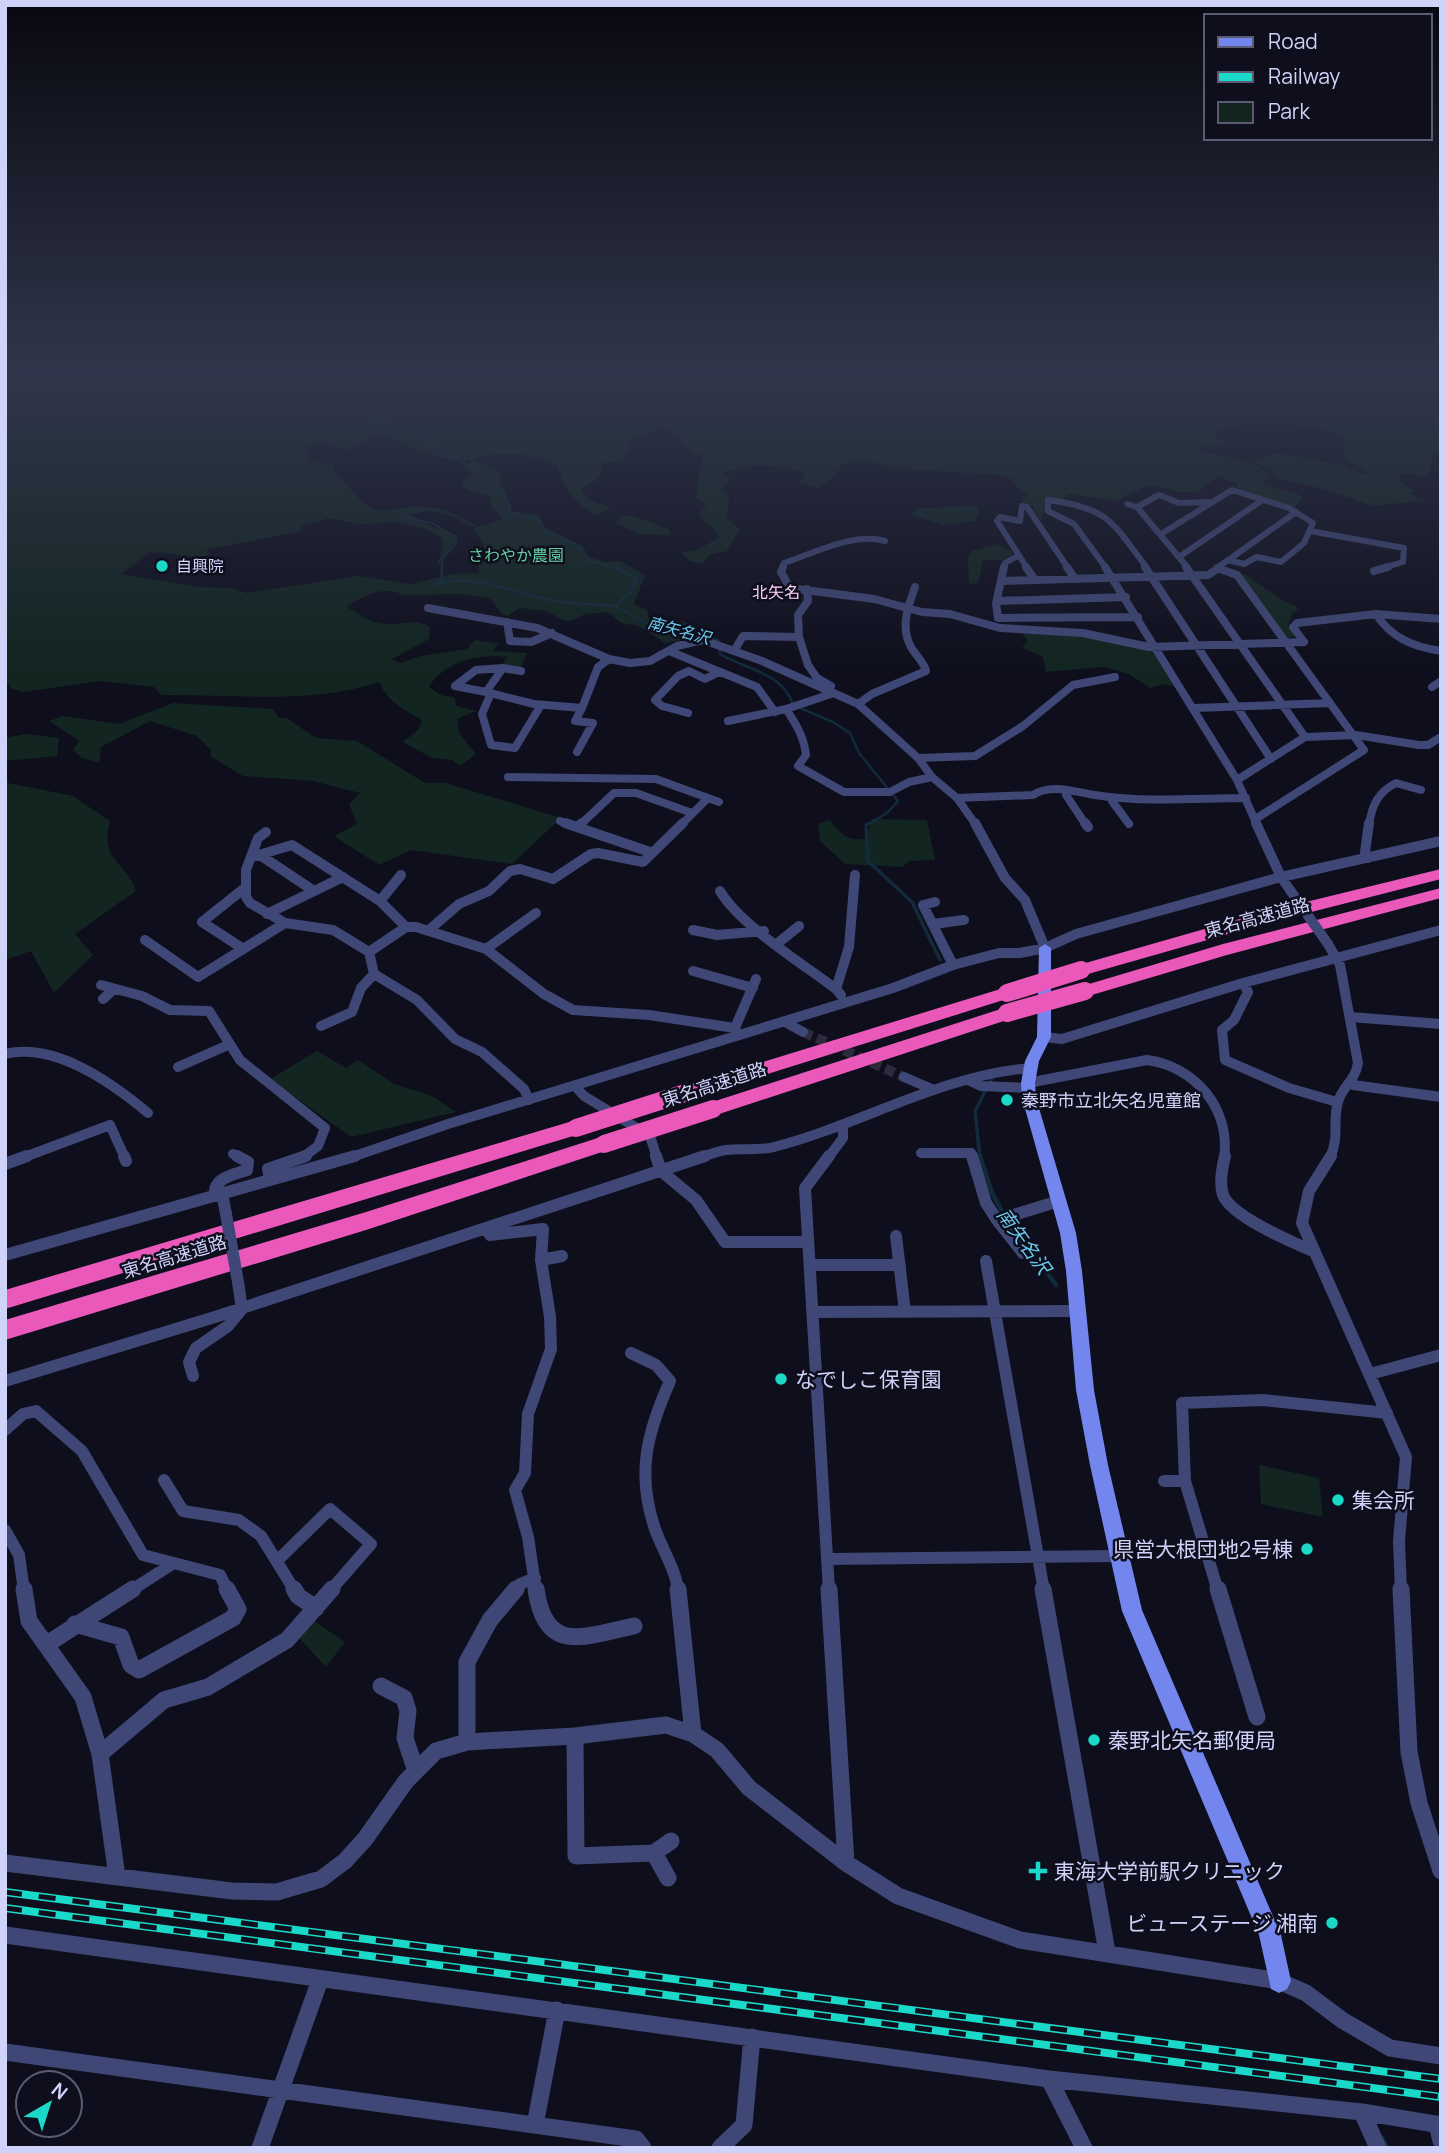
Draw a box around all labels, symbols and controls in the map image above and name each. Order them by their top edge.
legend [1204,14,1432,140]
text: Road [1268,27,1318,55]
text: Railway [1268,62,1340,90]
text: Park [1268,97,1310,125]
park label: さわやか農園 [468,544,564,566]
place label: 自興院 [176,555,224,577]
marker: 自興院 [154,558,170,574]
district label: 北矢名 [752,581,800,603]
water label: 南矢名沢 [645,611,715,649]
street label: 東名高速道路 [1202,891,1312,943]
street label: 東名高速道路 [659,1056,769,1112]
place label: 秦野市立北矢名児童館 [1021,1088,1201,1112]
marker: 秦野市立北矢名児童館 [999,1092,1015,1108]
water label: 南矢名沢 [991,1203,1059,1282]
street label: 東名高速道路 [119,1229,229,1283]
place label: なでしこ保育園 [795,1365,942,1393]
marker: なでしこ保育園 [773,1371,789,1387]
place label: 集会所 [1352,1486,1415,1514]
marker: 集会所 [1330,1492,1346,1508]
place label: 県営大根団地2号棟 [1113,1535,1293,1563]
marker: 県営大根団地2号棟 [1299,1541,1315,1557]
place label: 秦野北矢名郵便局 [1108,1726,1276,1754]
marker: 秦野北矢名郵便局 [1086,1732,1102,1748]
place label: 東海大学前駅クリニック [1054,1857,1285,1885]
marker: 東海大学前駅クリニック [1028,1861,1048,1881]
place label: ビューステージ 湘南 [1126,1909,1318,1937]
marker: ビューステージ 湘南 [1324,1915,1340,1931]
north arrow [14,2069,84,2139]
text: N [46,2076,73,2105]

